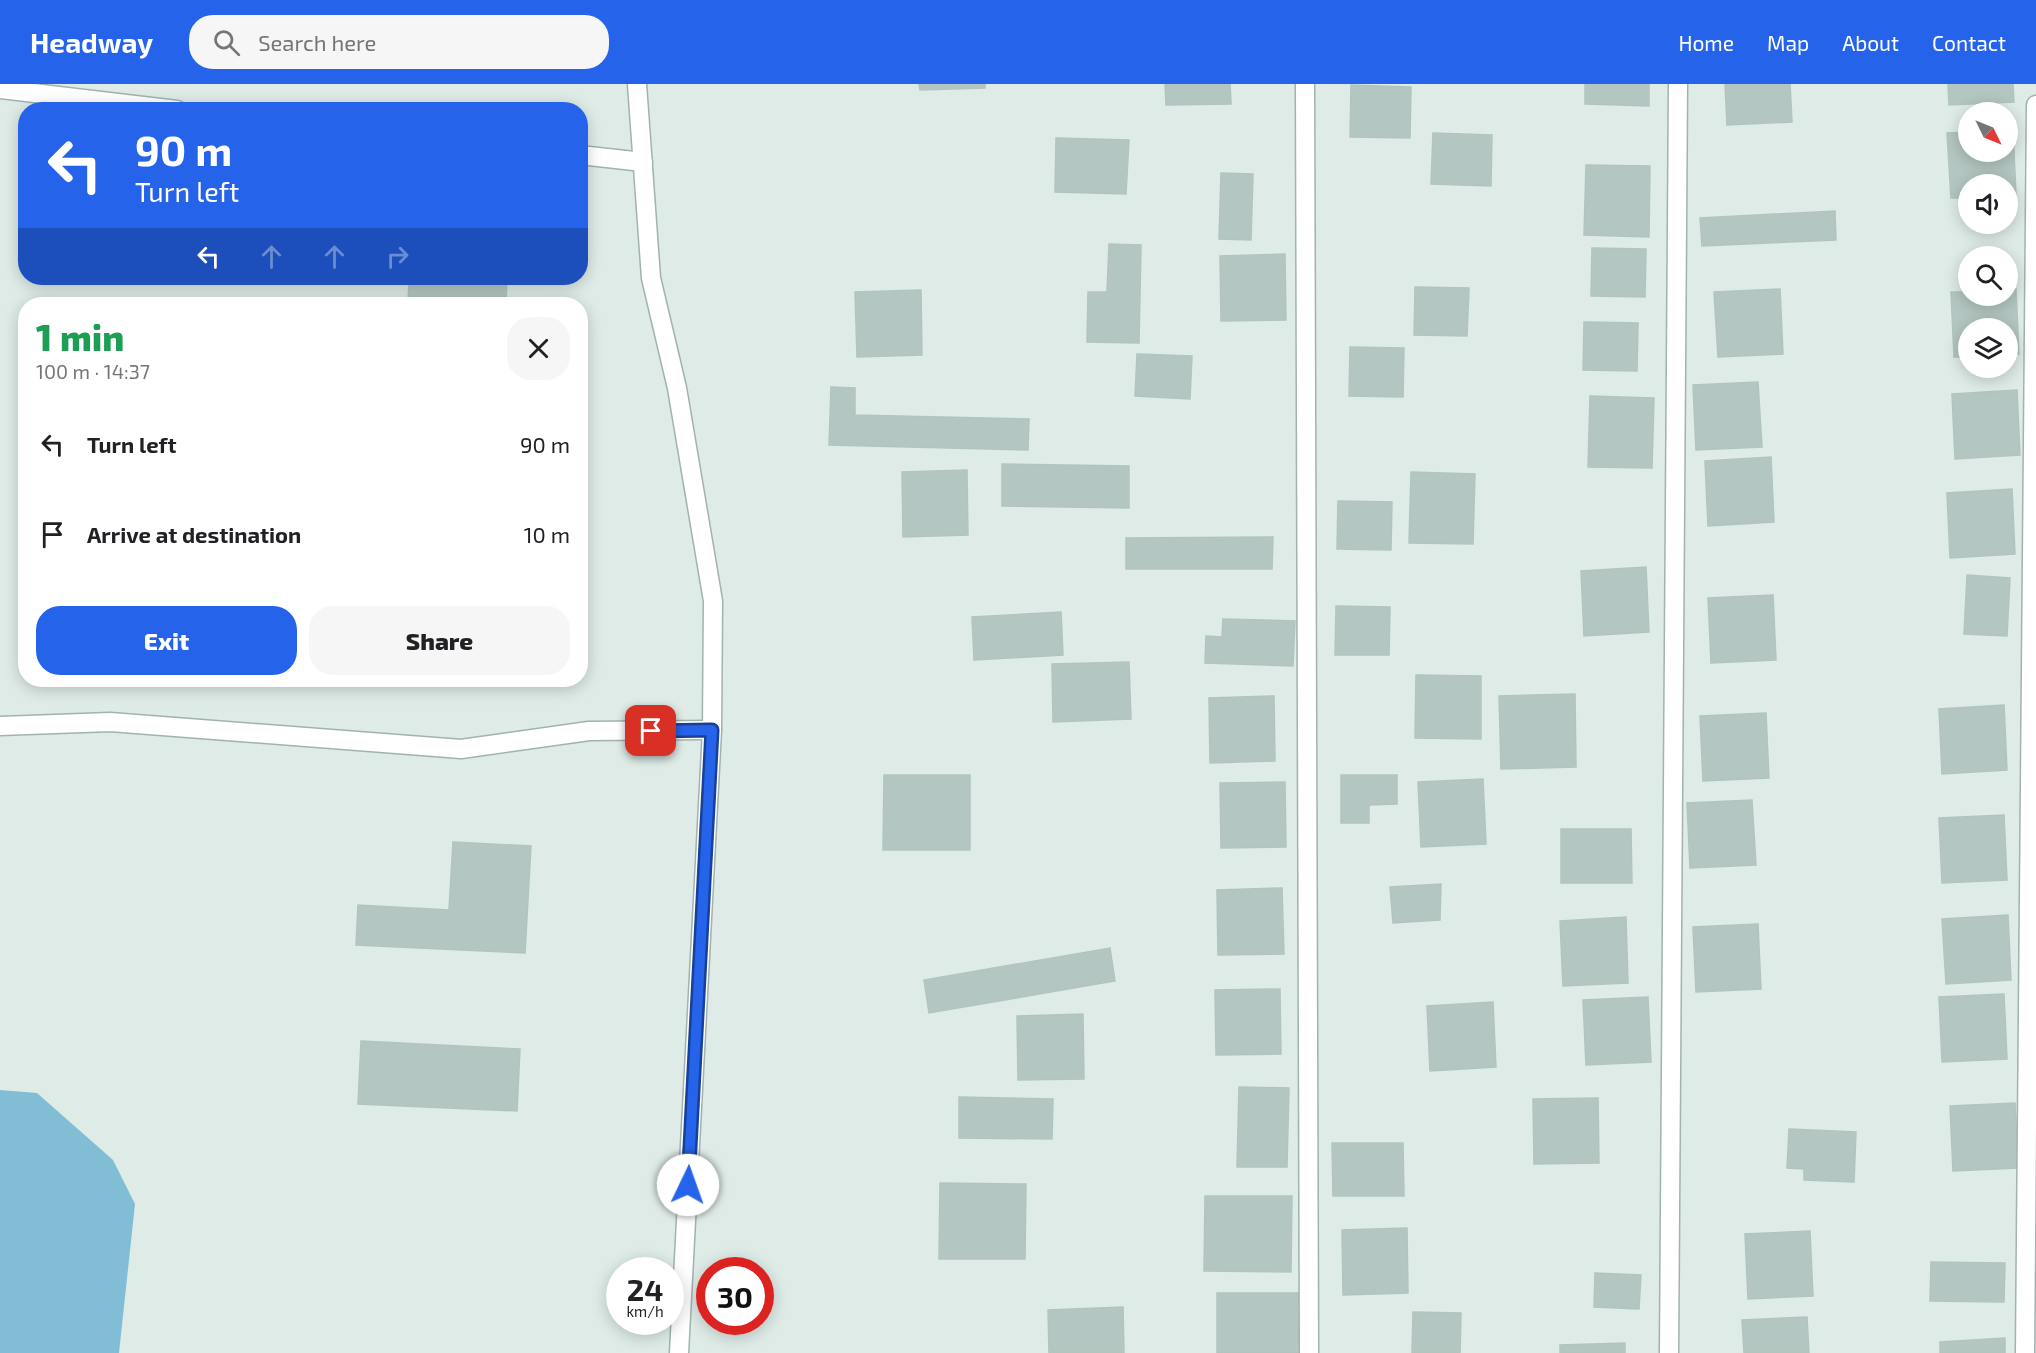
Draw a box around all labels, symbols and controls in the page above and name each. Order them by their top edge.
search box [189,15,609,69]
text: Headway [30,25,153,59]
icon: search [210,26,243,59]
text: Search here [258,29,376,55]
text: Home [1678,30,1734,55]
text: Map [1767,30,1809,55]
text: About [1842,30,1899,55]
text: Contact [1932,30,2006,55]
north arrow [1958,102,2018,162]
map controls [1958,102,2018,378]
text: 90 m [135,124,232,174]
icon: left [36,126,114,204]
button: sound [1958,174,2018,234]
text: Turn left [135,175,239,207]
icon: left [192,240,225,273]
icon: ahead [255,240,288,273]
icon: ahead [318,240,351,273]
icon: right [381,240,414,273]
button: search [1958,246,2018,306]
text: 1 min [36,315,124,358]
button: close [507,317,570,380]
button: layers [1958,318,2018,378]
text: 100 m · 14:37 [36,359,150,383]
icon: left [36,428,69,461]
text: Turn left [87,431,176,457]
text: 90 m [520,431,570,457]
icon: arrive [36,518,69,551]
text: Arrive at destination [87,521,301,547]
text: 10 m [524,521,570,547]
button: Exit [36,606,297,675]
button: Share [309,606,570,675]
pin [625,705,676,756]
icon: arrive [634,714,667,747]
position arrow [656,1153,720,1217]
speed limit sign: 30 [696,1257,774,1335]
text: 24 [627,1271,663,1307]
text: km/h [626,1302,664,1320]

